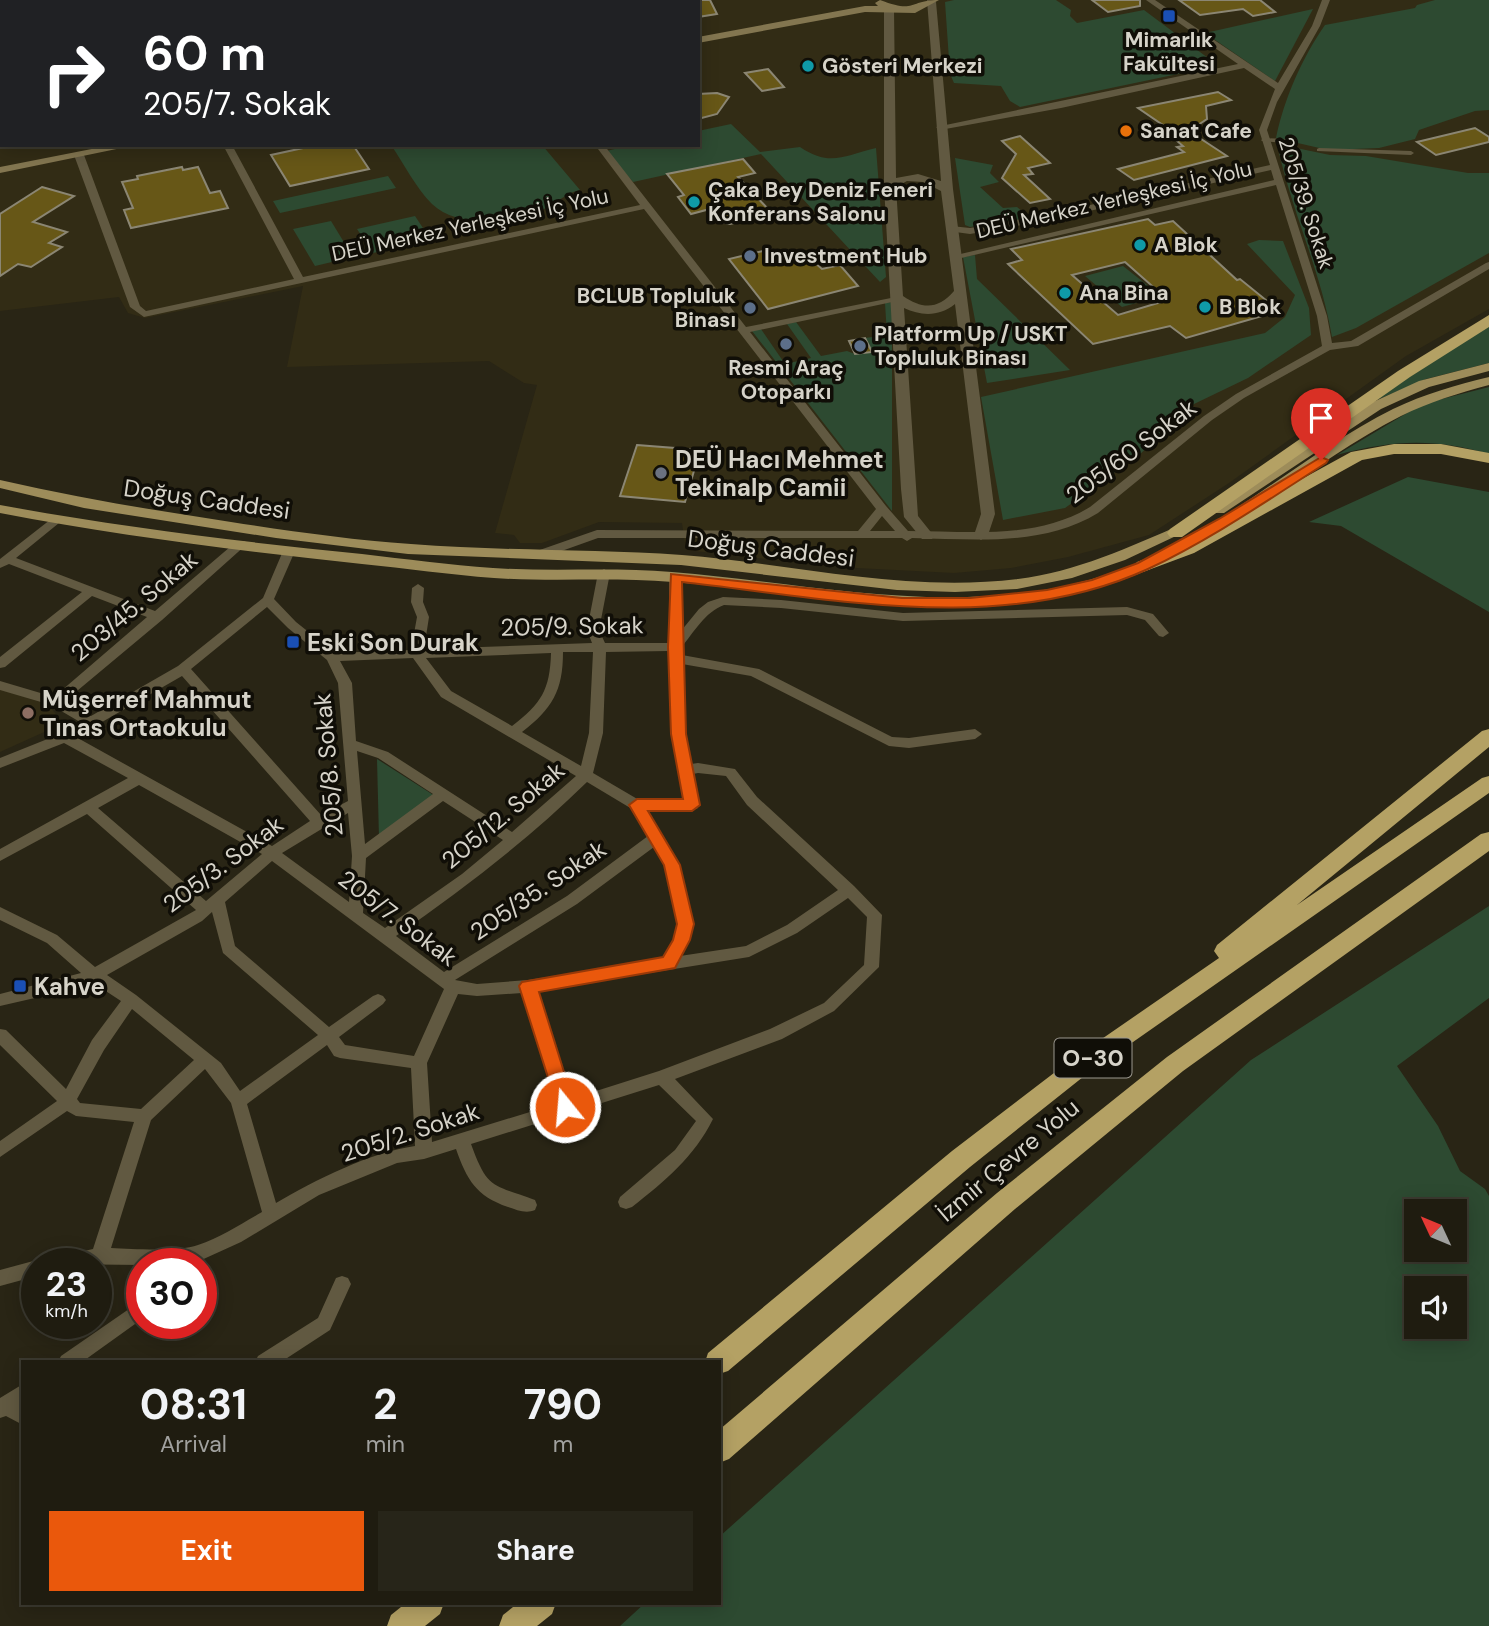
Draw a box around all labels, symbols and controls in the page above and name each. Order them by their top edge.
marker: Mimarlık Fakültesi [1161,8,1177,24]
text: 60 m [143,21,266,85]
place label: Mimarlık Fakültesi [1123,26,1215,78]
icon: right [28,28,119,119]
place label: Gösteri Merkezi [822,52,983,80]
marker: Gösteri Merkezi [800,58,816,74]
text: 205/7. Sokak [143,83,331,125]
place label: Sanat Cafe [1140,117,1252,145]
marker: Sanat Cafe [1118,123,1134,139]
street label: 205/39. Sokak [1272,133,1341,273]
street label: DEÜ Merkez Yerleşkesi İç Yolu [973,155,1255,245]
place label: Çaka Bey Deniz Feneri Konferans Salonu [708,176,933,228]
street label: DEÜ Merkez Yerleşkesi İç Yolu [329,182,611,268]
marker: Çaka Bey Deniz Feneri Konferans Salonu [686,194,702,210]
place label: A Blok [1154,231,1218,259]
marker: A Blok [1132,237,1148,253]
place label: Investment Hub [764,242,928,270]
marker: Investment Hub [742,248,758,264]
place label: Ana Bina [1079,279,1169,307]
place label: BCLUB Topluluk Binası [577,282,736,334]
marker: Ana Bina [1057,285,1073,301]
place label: B Blok [1219,293,1281,321]
marker: B Blok [1197,299,1213,315]
marker: BCLUB Topluluk Binası [742,300,758,316]
place label: Platform Up / USKT Topluluk Binası [874,320,1068,372]
marker: Resmi Araç Otoparkı [778,336,794,352]
marker: Platform Up / USKT Topluluk Binası [852,338,868,354]
place label: Resmi Araç Otoparkı [728,354,844,406]
pin [1291,388,1351,460]
street label: 205/60 Sokak [1059,392,1203,510]
icon: arrive [1302,399,1340,437]
place label: DEÜ Hacı Mehmet Tekinalp Camii [675,444,884,503]
marker: DEÜ Hacı Mehmet Tekinalp Camii [653,465,669,481]
street label: Doğuş Caddesi [122,472,292,526]
street label: Doğuş Caddesi [686,522,856,574]
street label: 203/45. Sokak [64,544,204,668]
street label: 205/9. Sokak [500,609,644,643]
place label: Eski Son Durak [307,627,479,658]
marker: Eski Son Durak [285,634,301,650]
place label: Müşerref Mahmut Tınas Ortaokulu [42,684,252,743]
street label: 205/8. Sokak [306,692,350,838]
marker: Müşerref Mahmut Tınas Ortaokulu [20,705,36,721]
street label: 205/12. Sokak [435,755,571,875]
street label: 205/3. Sokak [157,809,289,919]
street label: 205/35. Sokak [464,833,612,947]
street label: 205/7. Sokak [332,863,464,973]
place label: Kahve [34,971,105,1002]
marker: Kahve [12,978,28,994]
road number: O-30 [1054,1038,1132,1078]
position arrow [528,1070,602,1144]
street label: İzmir Çevre Yolu [931,1092,1085,1228]
street label: 205/2. Sokak [337,1095,483,1169]
north arrow [1404,1199,1466,1262]
map controls [1404,1199,1467,1339]
speed limit sign: 30 [126,1248,217,1339]
text: 23 [46,1261,87,1307]
button: sound [1404,1276,1467,1339]
text: km/h [45,1299,88,1323]
text: 08:31 [140,1377,247,1432]
text: 2 [373,1377,398,1432]
text: 790 [524,1377,602,1432]
text: Arrival [160,1429,227,1459]
text: min [366,1429,405,1459]
text: m [553,1429,573,1459]
button: Exit [49,1511,364,1591]
button: Share [378,1511,693,1591]

